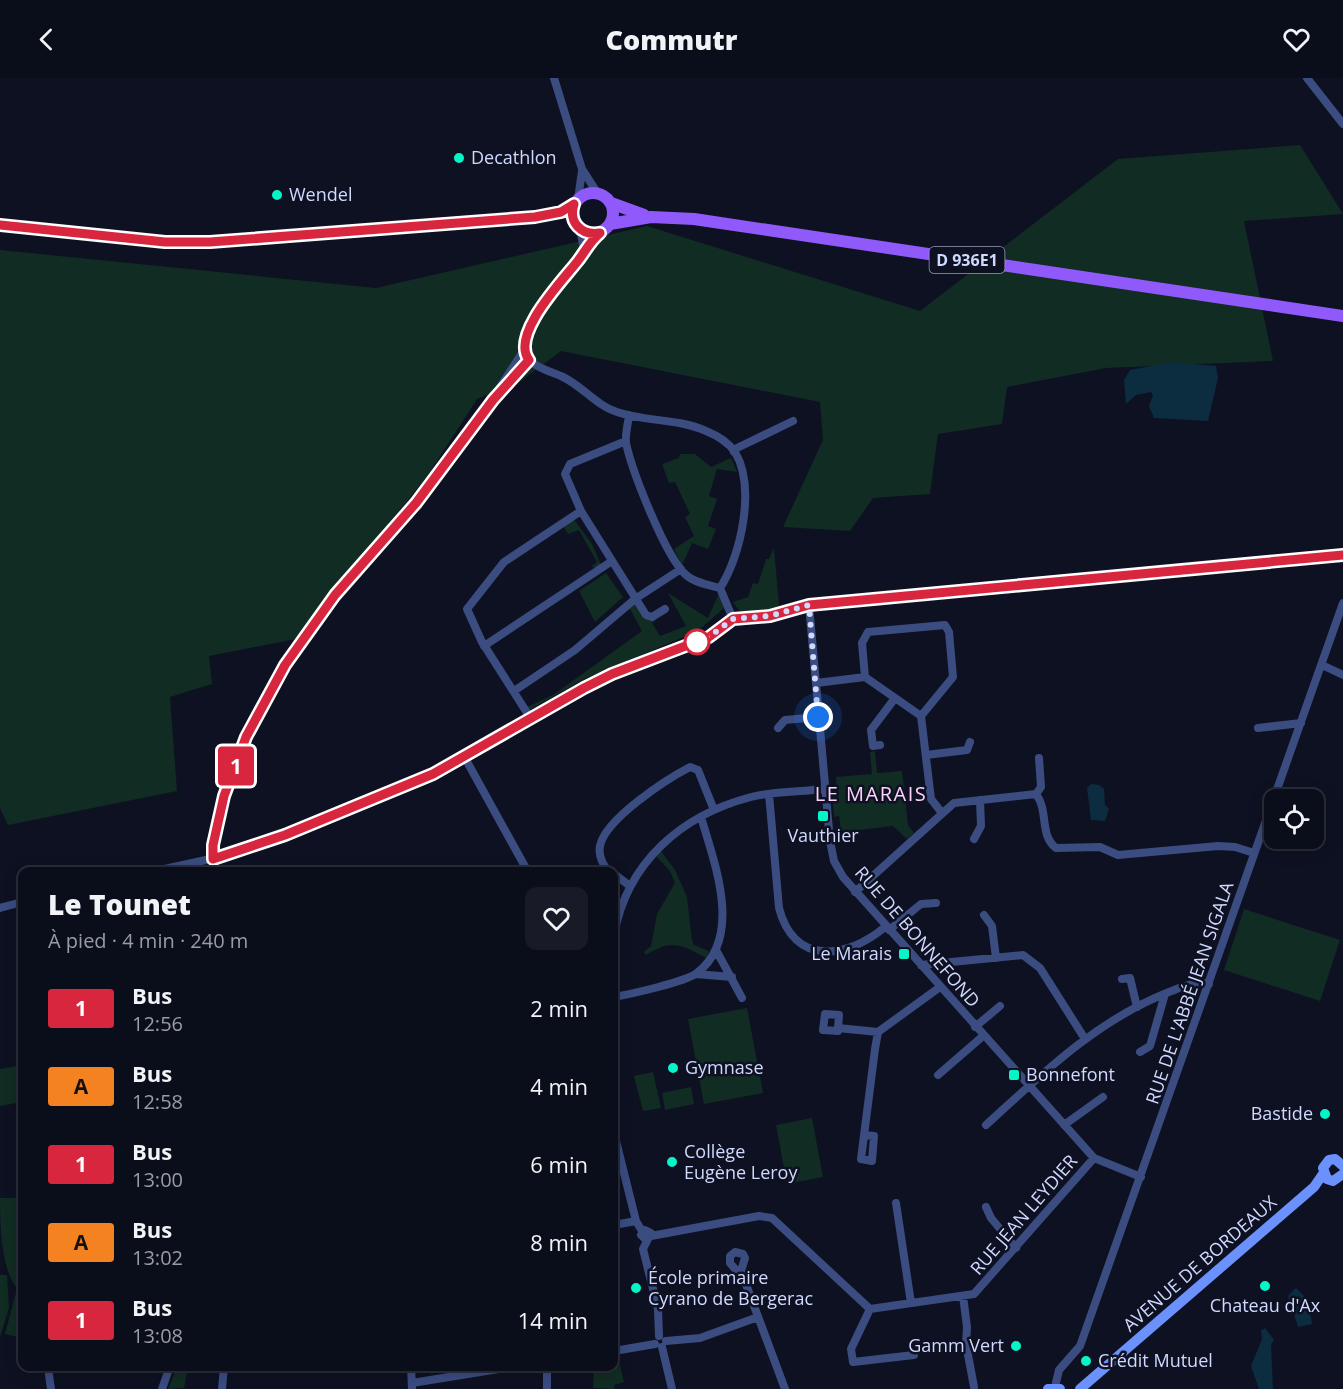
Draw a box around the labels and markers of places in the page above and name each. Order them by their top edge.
place label: Decathlon [471,145,557,169]
marker: Decathlon [452,151,466,165]
place label: Wendel [289,182,352,206]
marker: Wendel [270,188,284,202]
unlabelled marker [684,629,710,655]
marker: Vauthier [816,809,830,823]
place label: Vauthier [787,823,859,847]
place label: Le Marais [811,941,892,965]
marker: Le Marais [897,947,911,961]
place label: Gymnase [685,1055,764,1079]
marker: Gymnase [666,1061,680,1075]
place label: Bonnefont [1026,1062,1115,1086]
marker: Bonnefont [1007,1068,1021,1082]
place label: Bastide [1251,1101,1313,1125]
marker: Bastide [1318,1107,1332,1121]
place label: Collège Eugène Leroy [684,1139,798,1184]
marker: Collège Eugène Leroy [665,1155,679,1169]
place label: École primaire Cyrano de Bergerac [648,1265,813,1310]
marker: Chateau d'Ax [1258,1279,1272,1293]
marker: École primaire Cyrano de Bergerac [629,1281,643,1295]
place label: Chateau d'Ax [1210,1293,1321,1317]
place label: Gamm Vert [908,1333,1004,1357]
marker: Gamm Vert [1009,1339,1023,1353]
place label: Crédit Mutuel [1098,1348,1213,1372]
marker: Crédit Mutuel [1079,1354,1093,1368]

